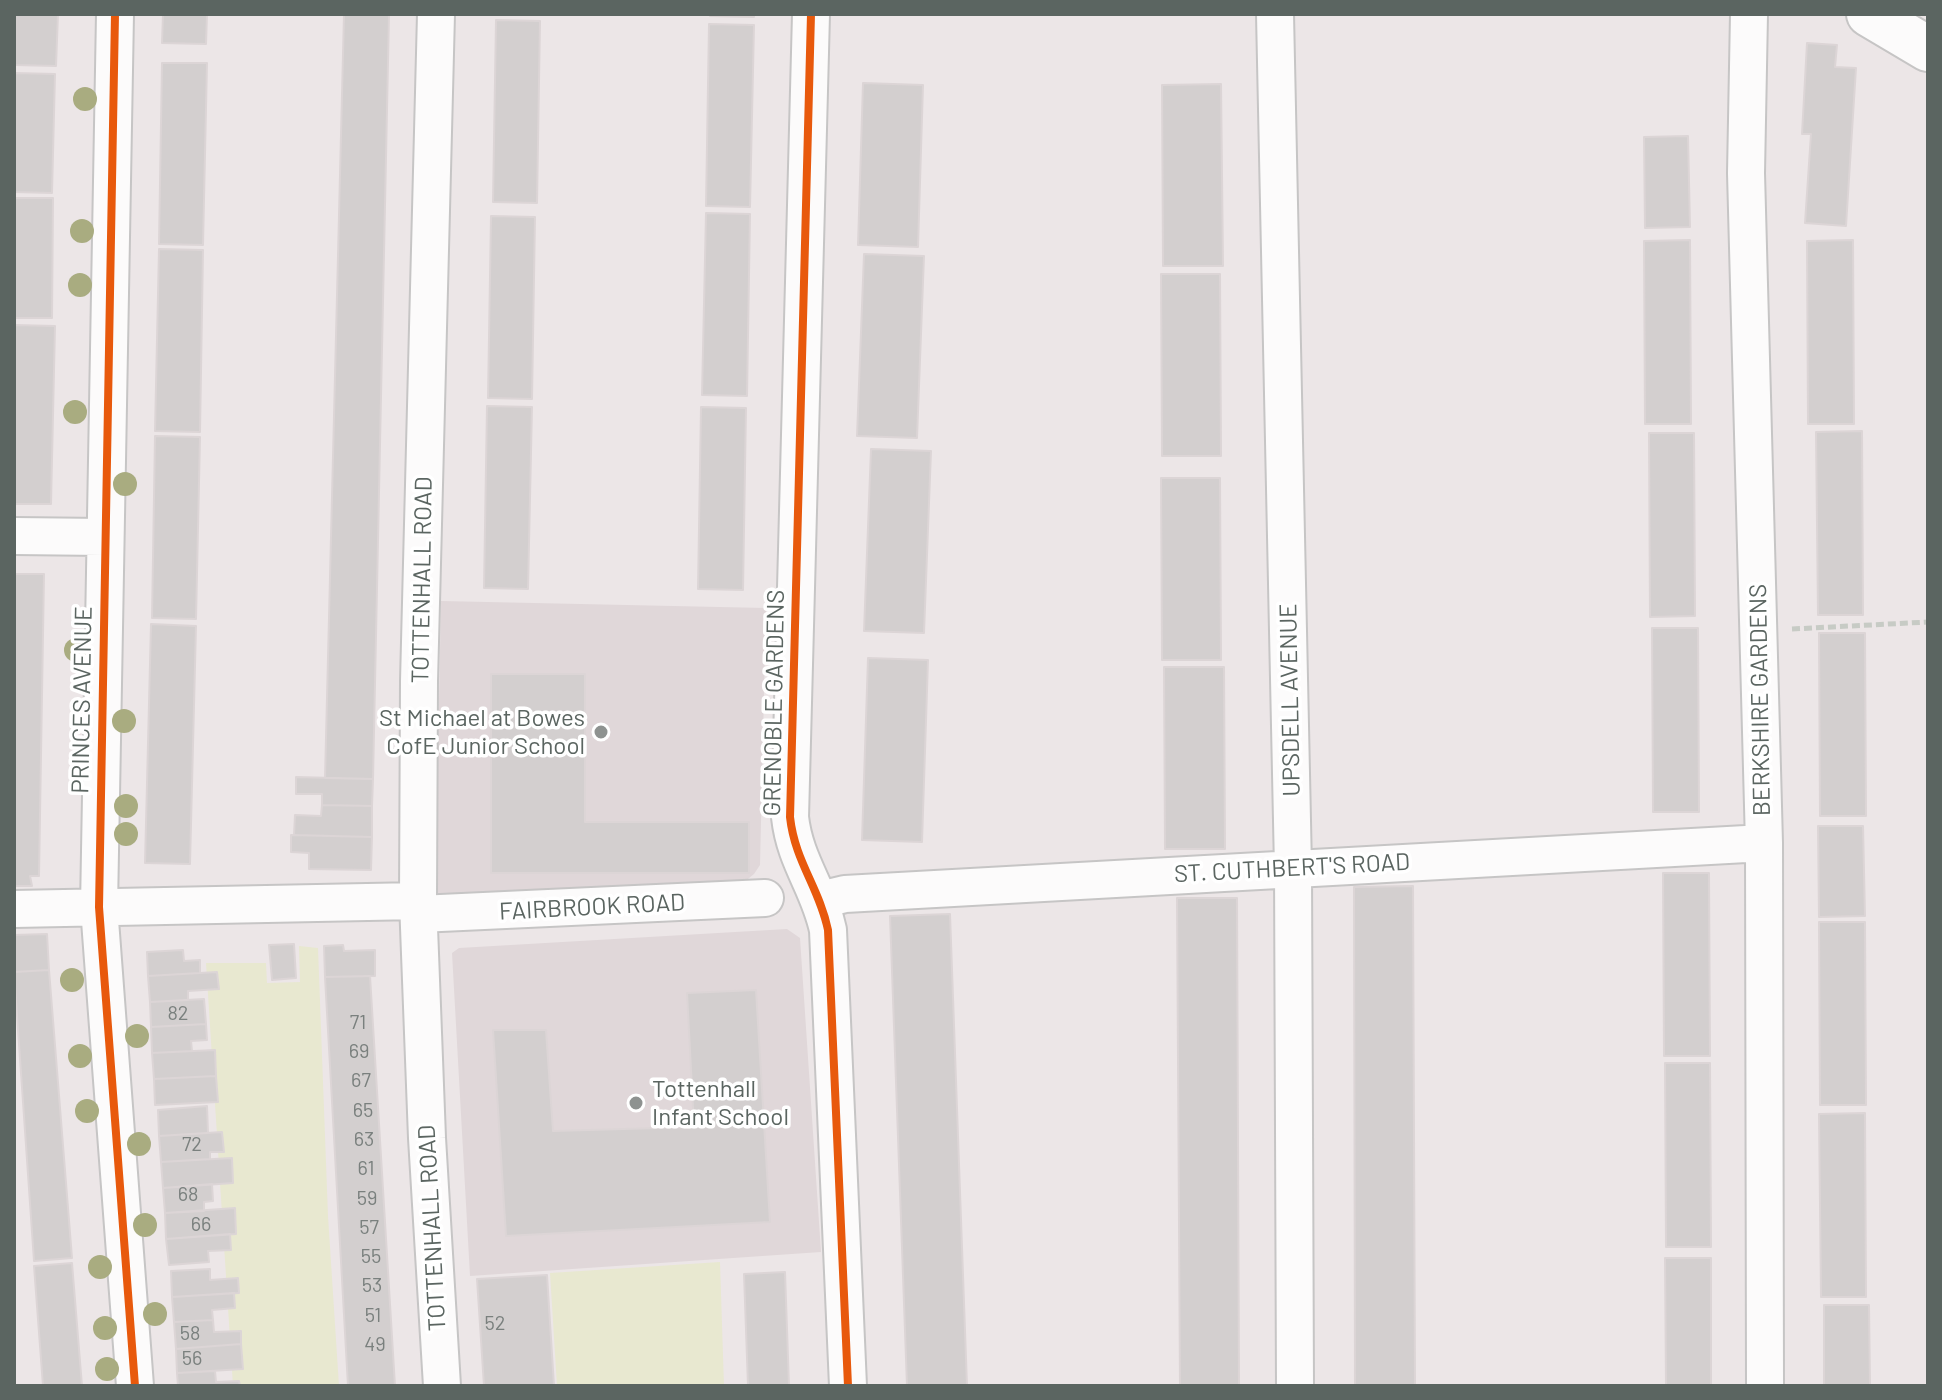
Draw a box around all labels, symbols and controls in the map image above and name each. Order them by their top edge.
street label: TOTTENHALL ROAD [406,476,438,684]
street label: BERKSHIRE GARDENS [1744,584,1776,816]
street label: GRENOBLE GARDENS [758,589,790,817]
street label: UPSDELL AVENUE [1274,603,1306,797]
street label: PRINCES AVENUE [66,606,98,794]
place label: St Michael at Bowes CofE Junior School [379,704,585,760]
marker: St Michael at Bowes CofE Junior School [592,723,610,741]
street label: ST. CUTHBERT'S ROAD [1173,847,1411,889]
street label: FAIRBROOK ROAD [498,888,686,926]
house number: 82 [167,1001,189,1025]
house number: 71 [350,1010,366,1034]
house number: 69 [349,1039,369,1063]
house number: 67 [351,1068,371,1092]
place label: Tottenhall Infant School [652,1075,789,1131]
marker: Tottenhall Infant School [627,1094,645,1112]
house number: 65 [353,1098,373,1122]
street label: TOTTENHALL ROAD [412,1124,452,1332]
house number: 63 [354,1127,374,1151]
house number: 72 [182,1132,202,1156]
house number: 61 [358,1156,374,1180]
house number: 68 [178,1182,198,1206]
house number: 59 [357,1186,377,1210]
house number: 66 [191,1212,211,1236]
house number: 57 [359,1215,379,1239]
house number: 55 [361,1244,381,1268]
house number: 53 [362,1273,382,1297]
house number: 51 [365,1303,381,1327]
house number: 52 [485,1311,505,1335]
house number: 58 [180,1321,200,1345]
house number: 49 [364,1332,386,1356]
house number: 56 [182,1346,202,1370]

